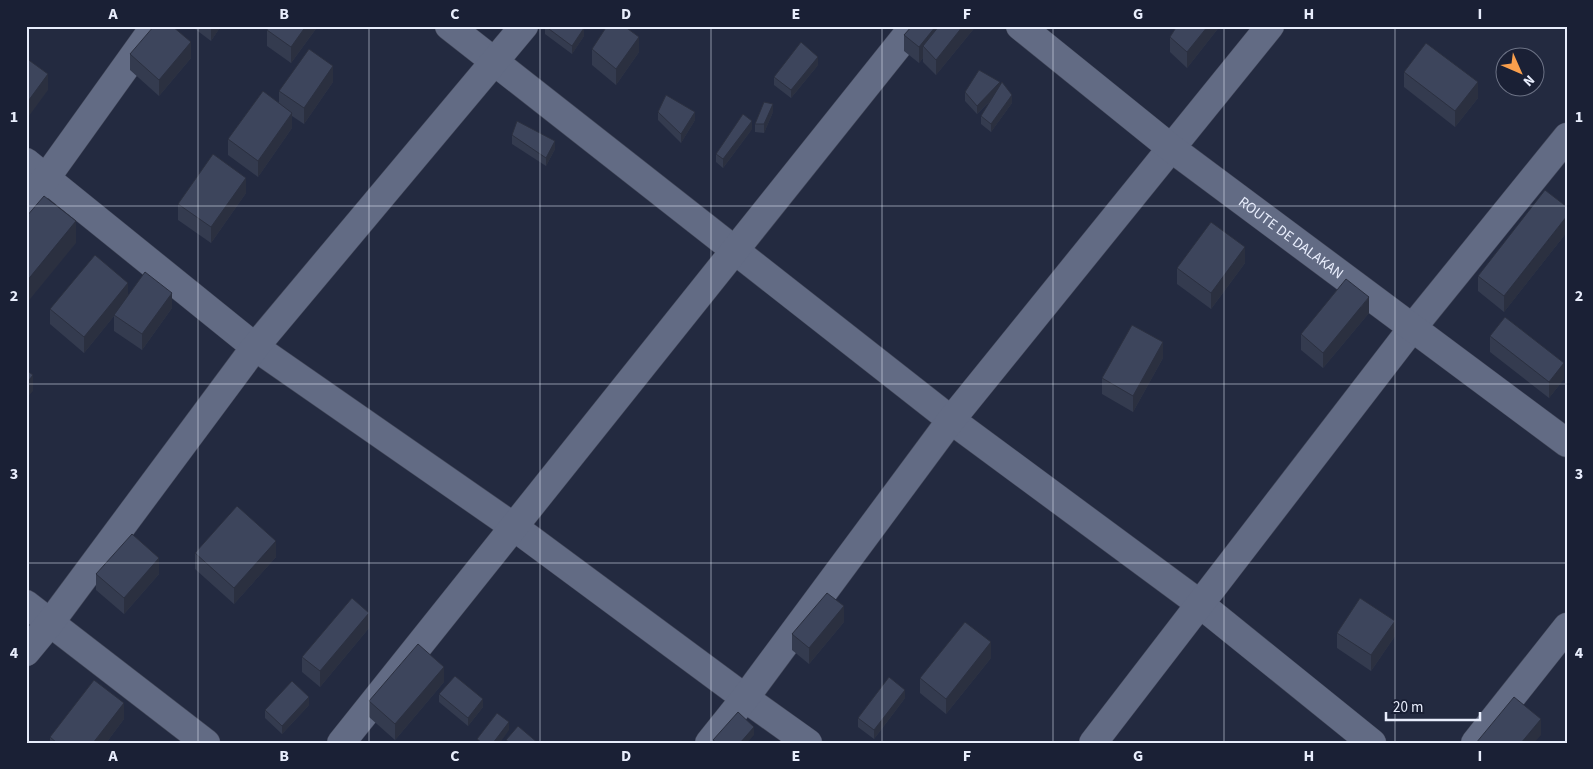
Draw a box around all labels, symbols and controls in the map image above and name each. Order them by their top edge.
text: A [107,3,118,25]
text: B [279,3,289,25]
text: C [450,3,460,25]
text: D [621,3,631,25]
text: E [792,3,800,25]
text: F [963,3,971,25]
text: G [1133,3,1143,25]
text: H [1304,3,1314,25]
text: I [1478,3,1482,25]
north arrow [1496,48,1546,98]
text: N [1518,70,1539,91]
text: 1 [10,106,18,128]
text: 1 [1575,106,1583,128]
street label: ROUTE DE DALAKAN [1234,192,1348,284]
text: 2 [10,285,18,307]
text: 2 [1575,285,1583,307]
text: 3 [10,463,18,485]
text: 3 [1575,463,1583,485]
text: 4 [10,642,19,664]
text: 4 [1575,642,1584,664]
scale bar [1386,689,1479,721]
text: 20 m [1393,697,1423,718]
text: A [107,745,118,767]
text: B [279,745,289,767]
text: C [450,745,460,767]
text: D [621,745,631,767]
text: E [792,745,800,767]
text: F [963,745,971,767]
text: G [1133,745,1143,767]
text: H [1304,745,1314,767]
text: I [1478,745,1482,767]

